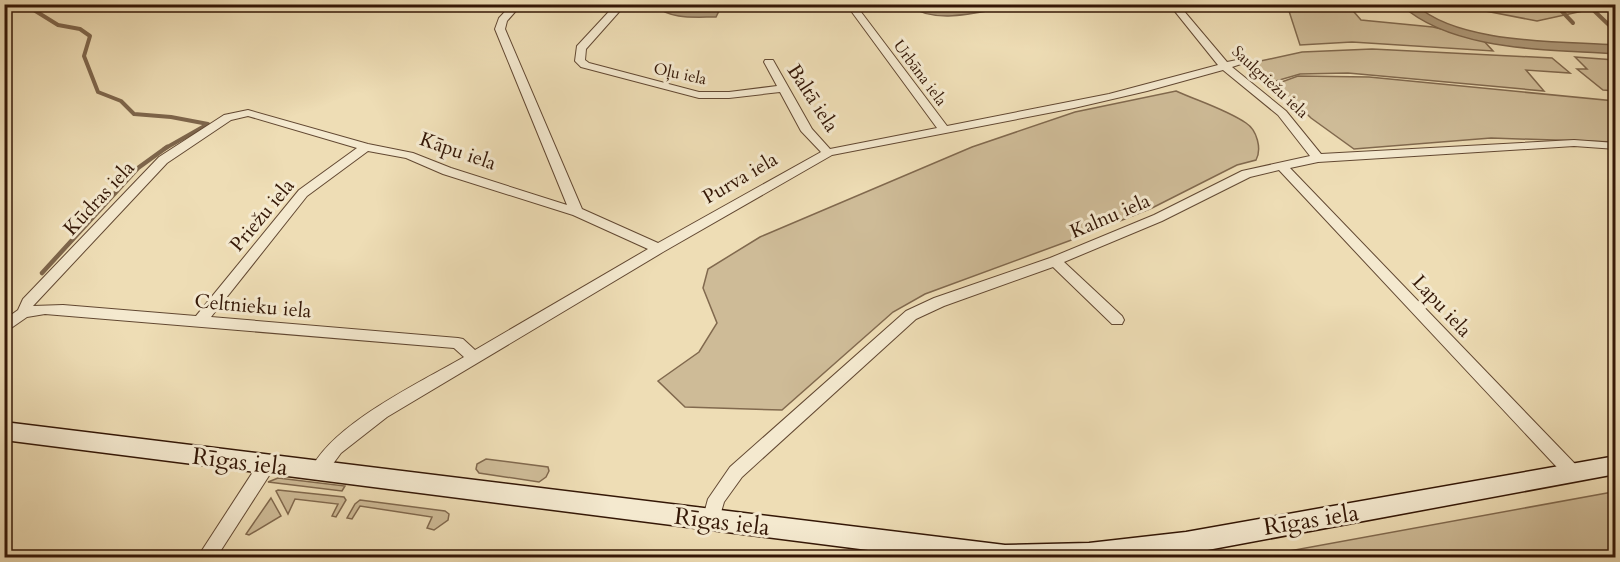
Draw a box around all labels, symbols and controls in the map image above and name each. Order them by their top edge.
street label: Urbāna iela [888,35,952,111]
street label: Saulgriežu iela [1227,41,1313,123]
street label: Oļu iela [651,58,709,90]
street label: Baltā iela [781,59,845,138]
street label: Kāpu iela [416,125,500,177]
street label: Purva iela [697,145,783,210]
street label: Kūdras iela [57,155,141,241]
street label: Priežu iela [224,173,301,257]
street label: Kalnu iela [1066,187,1155,245]
street label: Lapu iela [1406,269,1478,343]
street label: Celtnieku iela [193,287,313,325]
street label: Rīgas iela [190,440,290,484]
street label: Rīgas iela [1261,496,1362,544]
street label: Rīgas iela [672,500,772,544]

